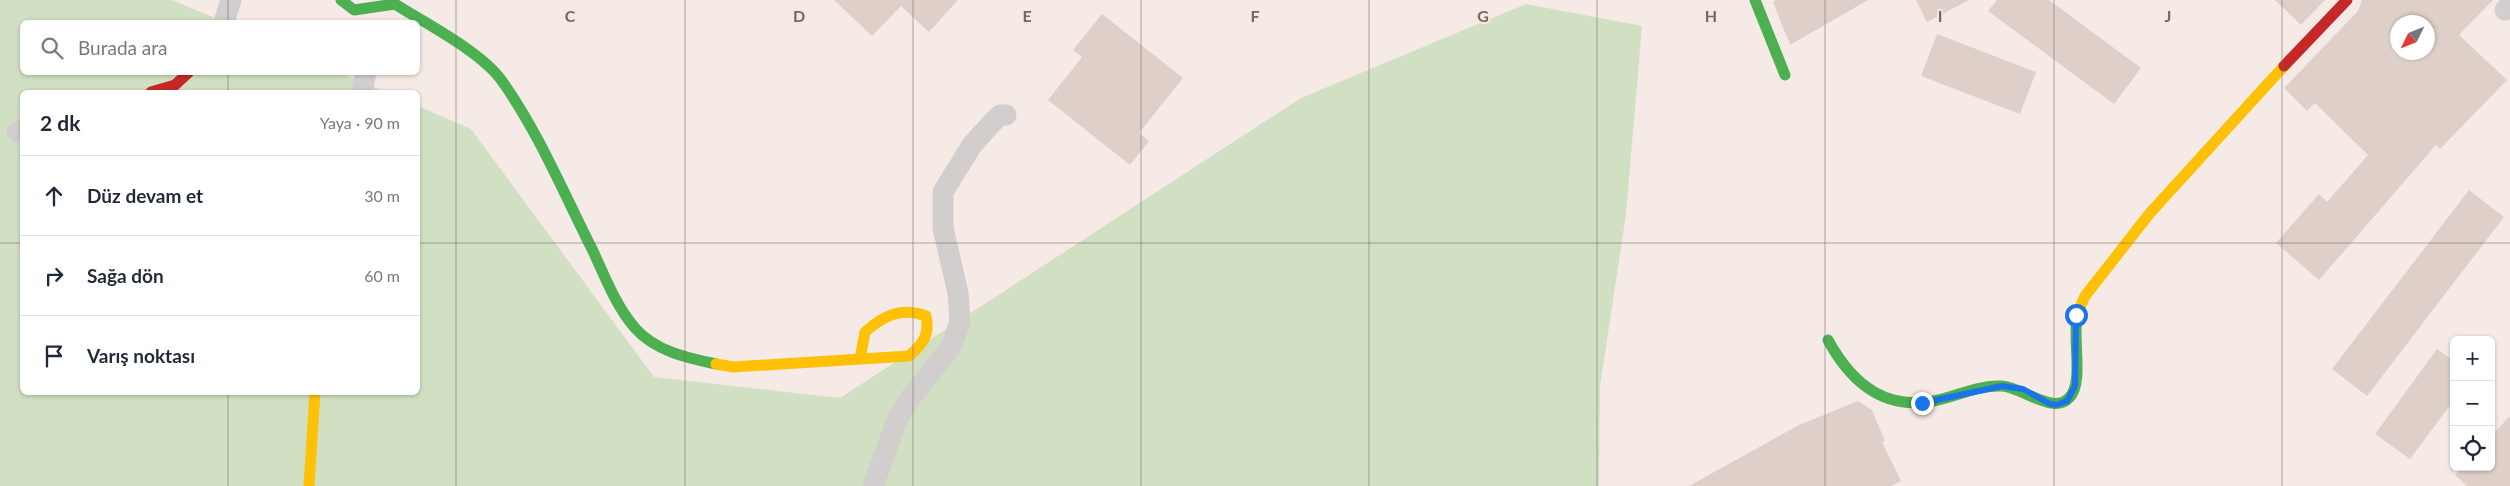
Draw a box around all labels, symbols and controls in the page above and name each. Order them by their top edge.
text: C [565,6,576,25]
text: D [793,6,805,25]
text: E [1022,6,1032,25]
text: F [1250,6,1260,25]
text: G [1477,6,1489,25]
text: H [1705,6,1717,25]
text: I [1938,6,1942,25]
text: J [2165,6,2171,25]
north arrow [2390,15,2435,60]
search box [20,20,420,75]
icon: search [38,34,66,62]
text: Burada ara [78,36,167,59]
text: 2 dk [40,110,80,135]
text: Yaya · 90 m [320,113,400,132]
icon: ahead [40,182,68,210]
text: Düz devam et [87,184,203,207]
text: 30 m [364,186,400,205]
icon: right [40,262,68,290]
text: Sağa dön [87,264,164,287]
text: 60 m [364,266,400,285]
route start [2065,304,2088,327]
map controls [2450,336,2495,471]
button: + [2450,336,2495,381]
icon: arrive [40,342,68,370]
text: Varış noktası [87,344,195,367]
button: − [2450,381,2495,426]
route end [1911,392,1934,415]
button: locate [2450,426,2495,471]

